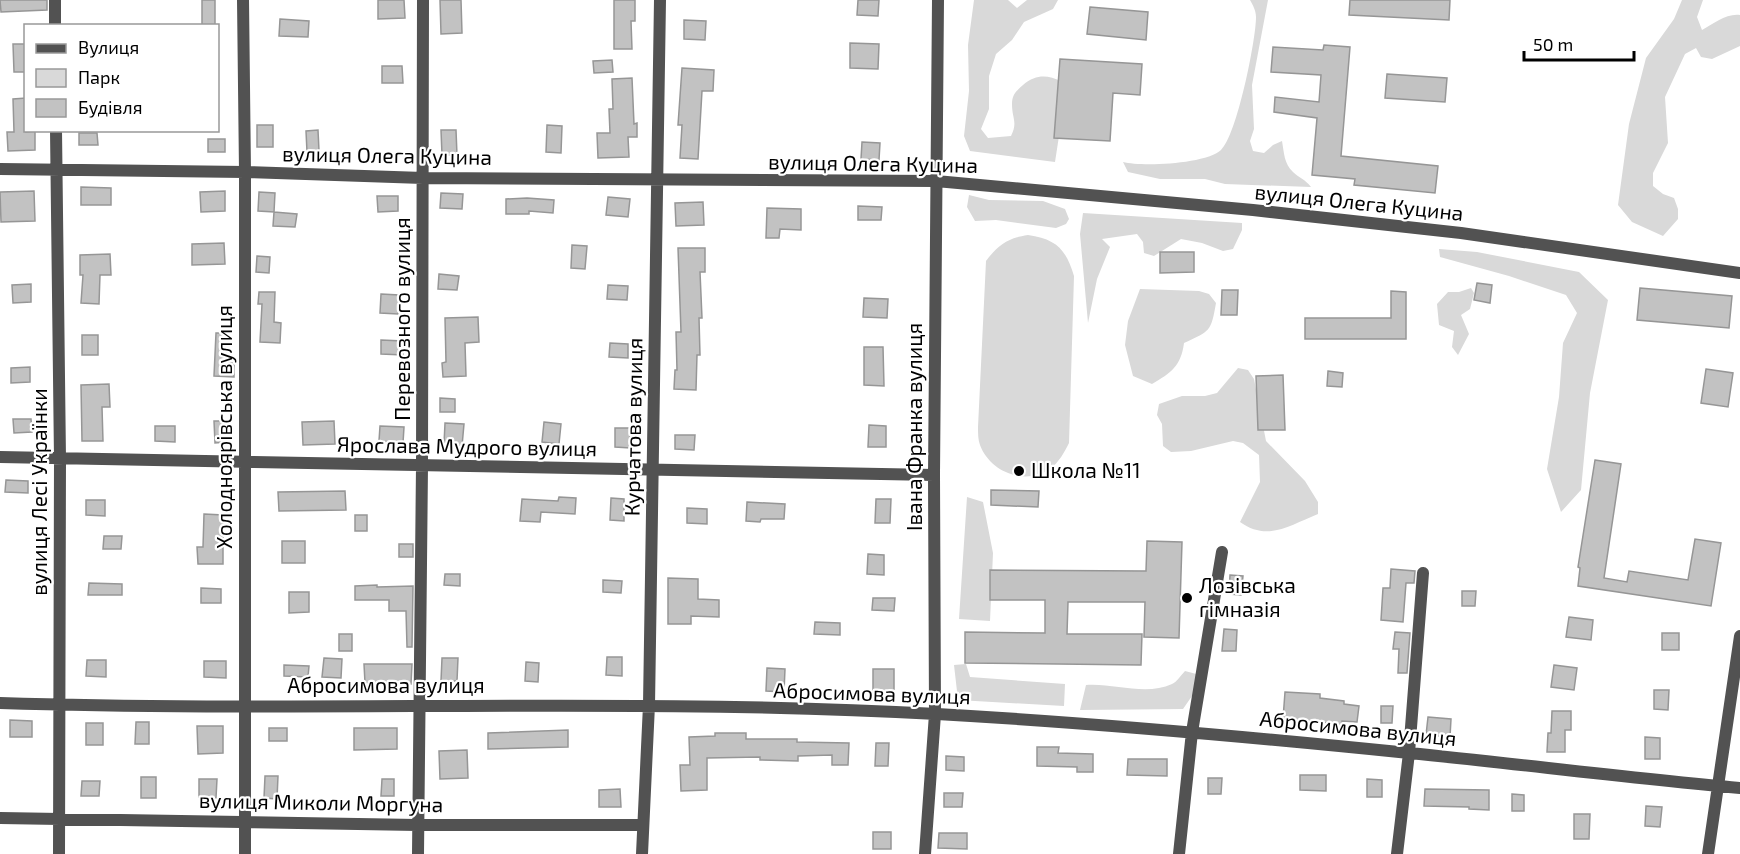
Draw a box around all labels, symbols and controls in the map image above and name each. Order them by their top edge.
legend [24,24,219,132]
scale bar [1524,24,1634,62]
text: 50 m [1533,33,1573,55]
text: Вулиця [78,36,139,58]
text: Парк [78,66,120,88]
text: Будівля [78,96,142,118]
street label: вулиця Олега Куцина [282,140,492,170]
street label: вулиця Олега Куцина [768,148,978,178]
street label: вулиця Олега Куцина [1253,178,1465,226]
street label: Перевозного вулиця [389,217,415,421]
street label: Холодноярівська вулиця [211,305,237,549]
street label: Івана Франка вулиця [901,323,927,531]
street label: Курчатова вулиця [618,338,648,516]
street label: вулиця Лесі Українки [26,388,52,596]
street label: Ярослава Мудрого вулиця [337,431,597,461]
place label: Школа №11 [1031,457,1141,482]
marker: Школа №11 [1012,464,1026,478]
place label: Лозівська гімназія [1199,572,1296,621]
marker: Лозівська гімназія [1180,591,1194,605]
street label: Абросимова вулиця [287,672,485,698]
street label: Абросимова вулиця [773,677,971,709]
street label: Абросимова вулиця [1259,705,1458,751]
street label: вулиця Миколи Моргуна [199,787,443,817]

